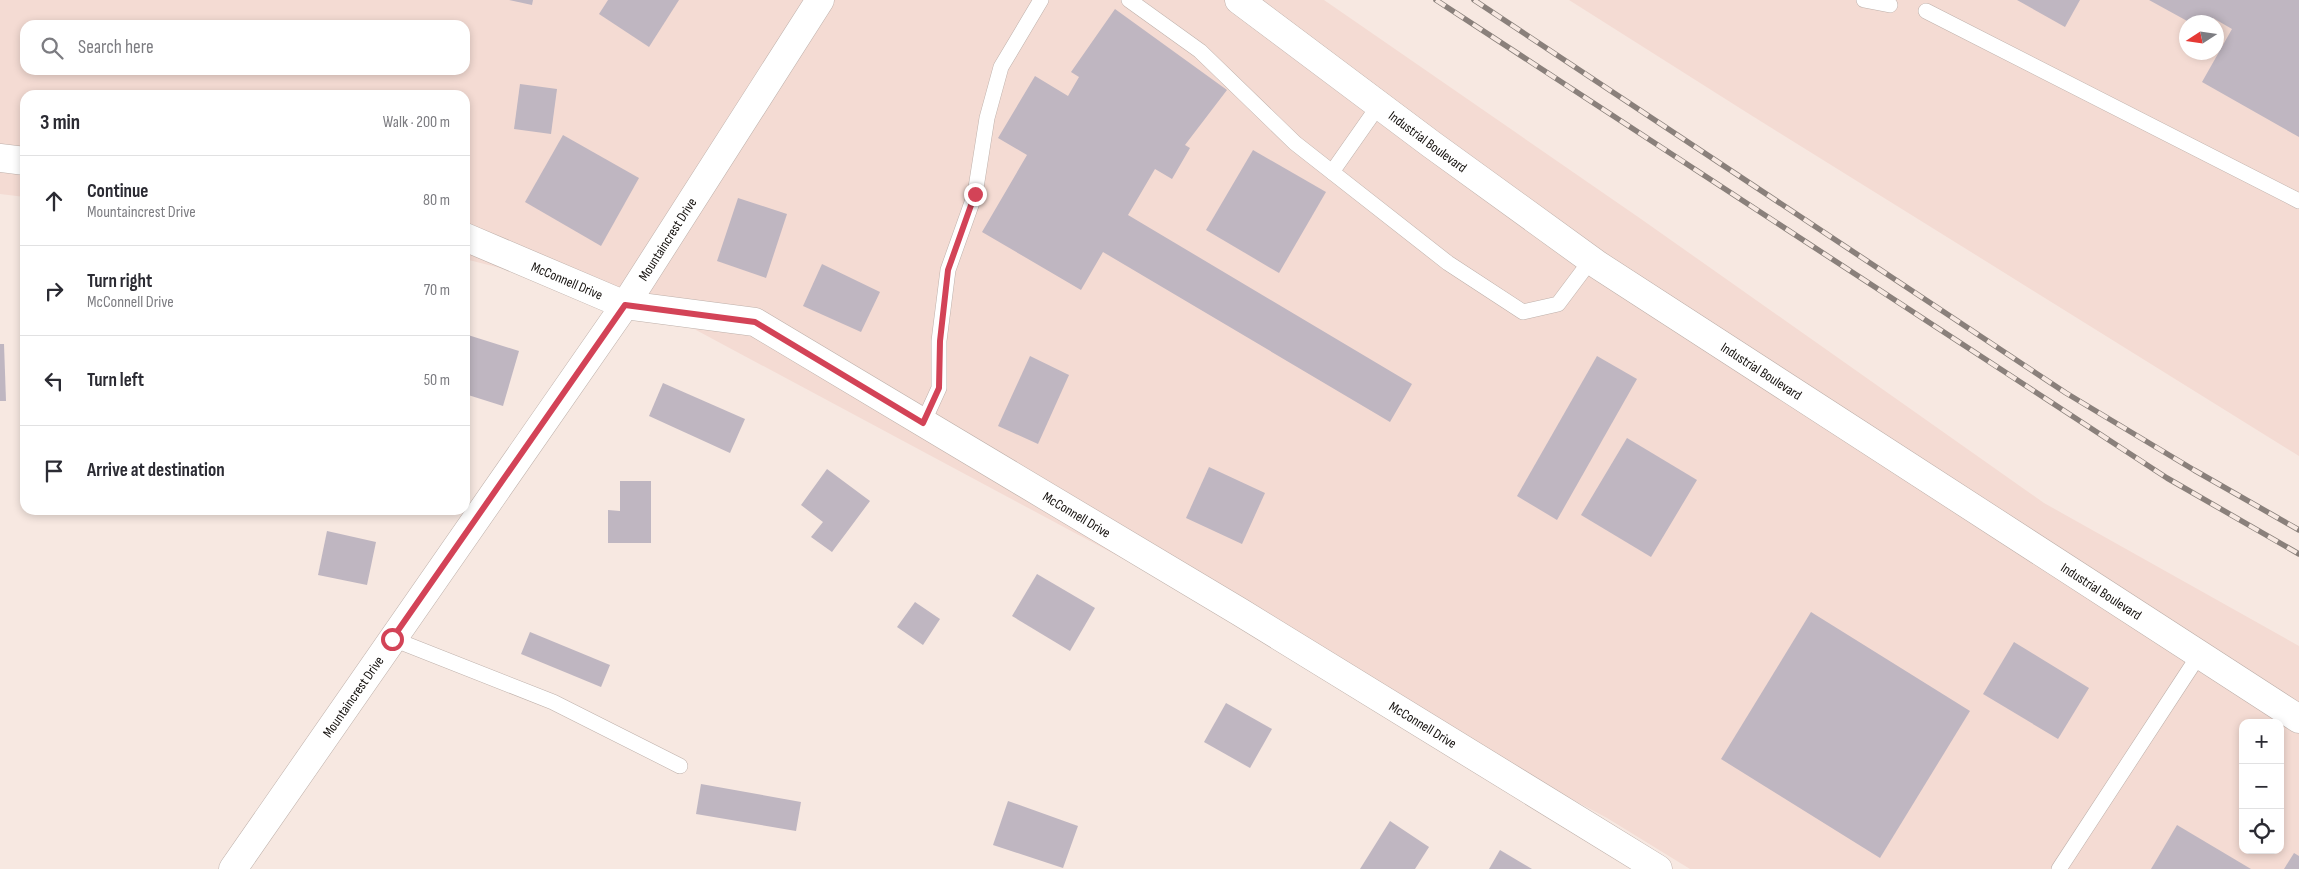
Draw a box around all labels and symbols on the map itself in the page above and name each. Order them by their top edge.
north arrow [2179,15,2224,60]
street label: Industrial Boulevard [1385,107,1471,176]
route end [964,183,987,206]
street label: Mountaincrest Drive [634,194,700,284]
street label: McConnell Drive [529,258,605,303]
street label: Industrial Boulevard [1718,338,1805,403]
street label: McConnell Drive [1040,488,1114,541]
street label: Industrial Boulevard [2058,559,2145,624]
route start [381,628,404,651]
street label: Mountaincrest Drive [319,653,387,741]
street label: McConnell Drive [1386,697,1460,752]

